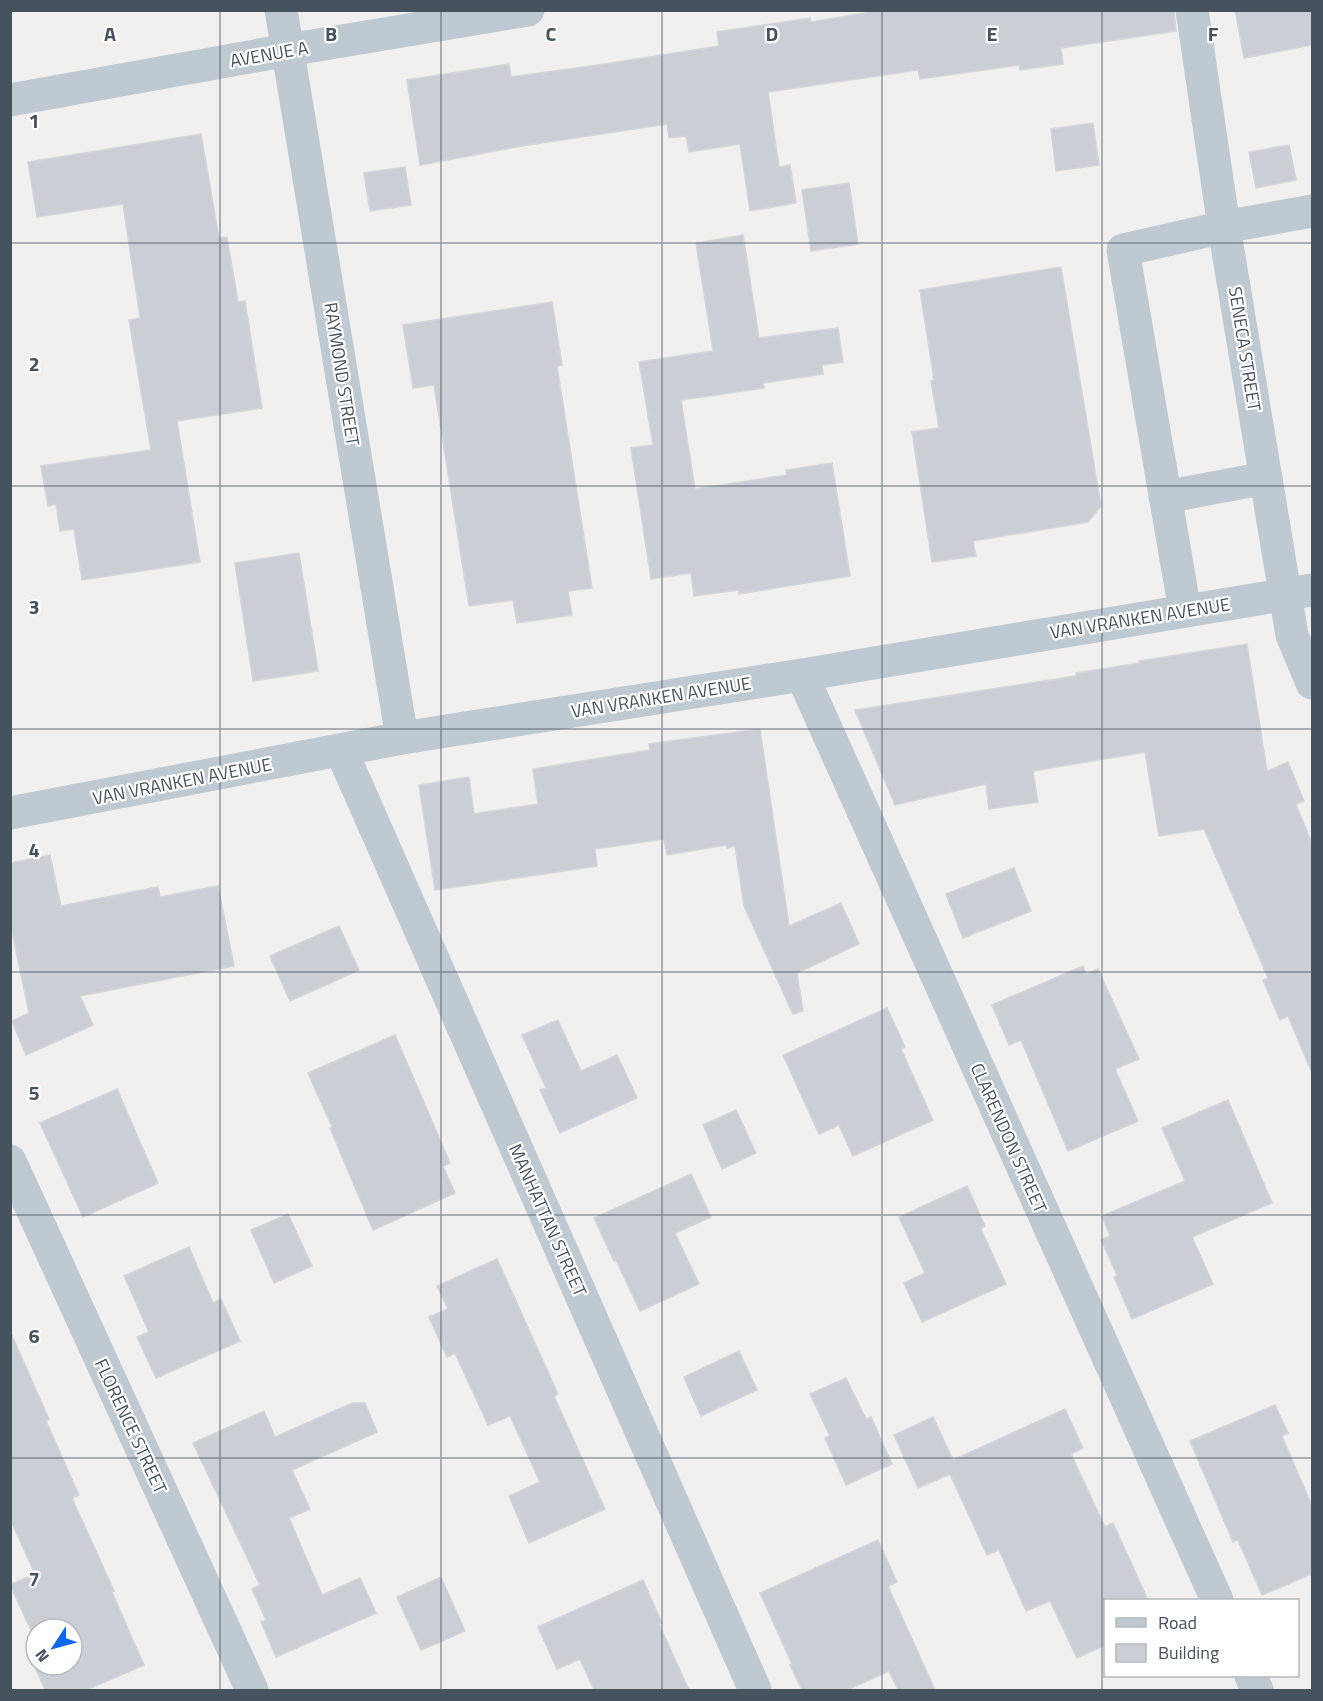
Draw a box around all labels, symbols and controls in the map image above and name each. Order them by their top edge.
text: A [104,18,116,49]
text: B [325,18,337,49]
text: C [546,18,557,49]
text: D [766,18,778,49]
text: E [986,18,998,49]
text: F [1208,18,1219,49]
street label: AVENUE A [228,34,311,74]
text: 1 [28,105,40,136]
street label: SENECA STREET [1222,285,1268,414]
street label: RAYMOND STREET [317,300,367,448]
text: 2 [28,348,40,379]
street label: VAN VRANKEN AVENUE [1048,590,1232,646]
text: 3 [28,591,40,622]
street label: VAN VRANKEN AVENUE [569,669,753,725]
street label: VAN VRANKEN AVENUE [90,750,274,812]
text: 4 [28,834,40,865]
street label: CLARENDON STREET [964,1059,1054,1218]
text: 5 [28,1077,40,1108]
street label: MANHATTAN STREET [502,1139,594,1301]
text: 6 [28,1320,40,1351]
street label: FLORENCE STREET [88,1354,174,1498]
text: 7 [28,1563,40,1594]
legend [1104,1599,1299,1677]
text: Road [1158,1609,1197,1636]
north arrow [24,1617,84,1677]
text: Building [1158,1639,1219,1666]
text: N [29,1644,55,1667]

